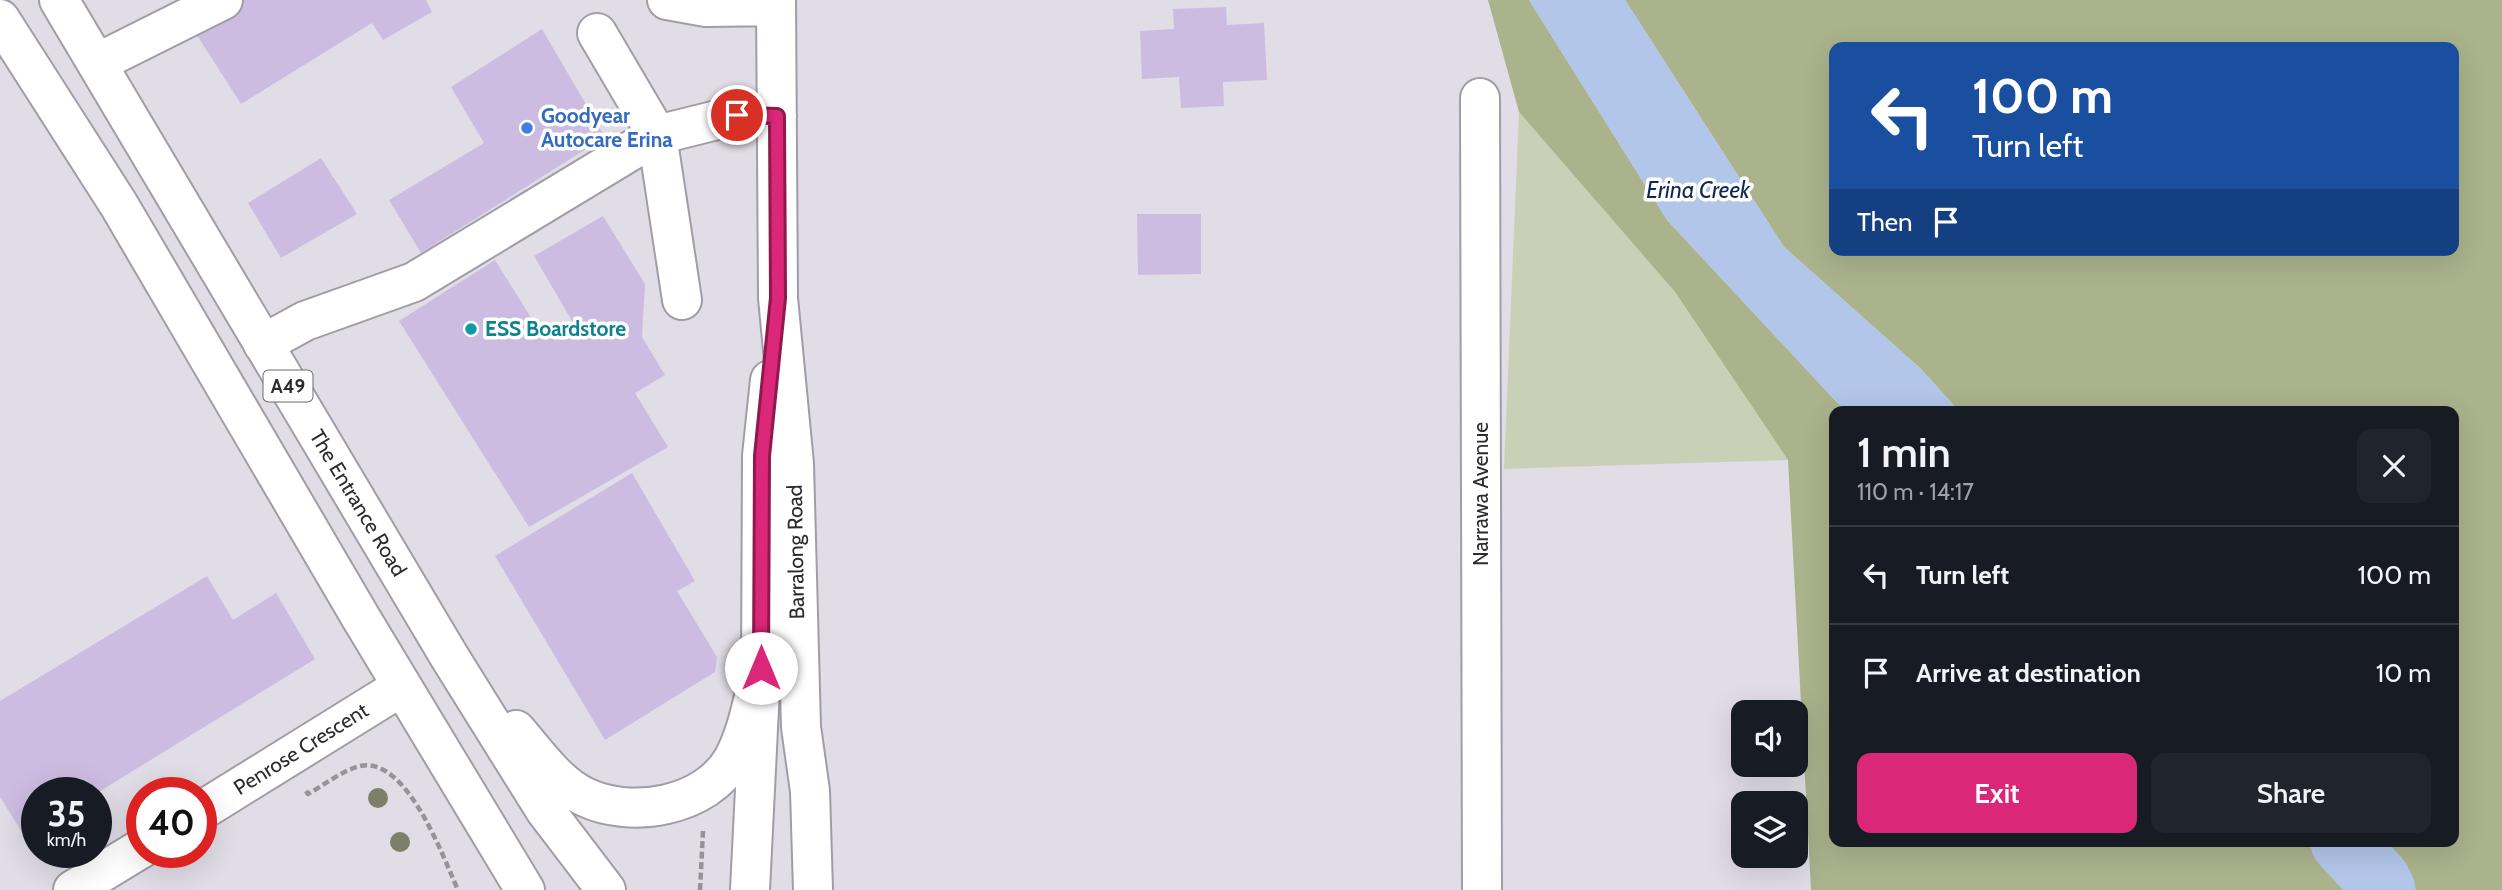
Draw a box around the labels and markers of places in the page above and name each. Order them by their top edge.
pin [707,85,767,145]
place label: Goodyear Autocare Erina [541,103,673,152]
marker: Goodyear Autocare Erina [519,120,535,136]
place label: ESS Boardstore [485,316,626,341]
marker: ESS Boardstore [463,321,479,337]

